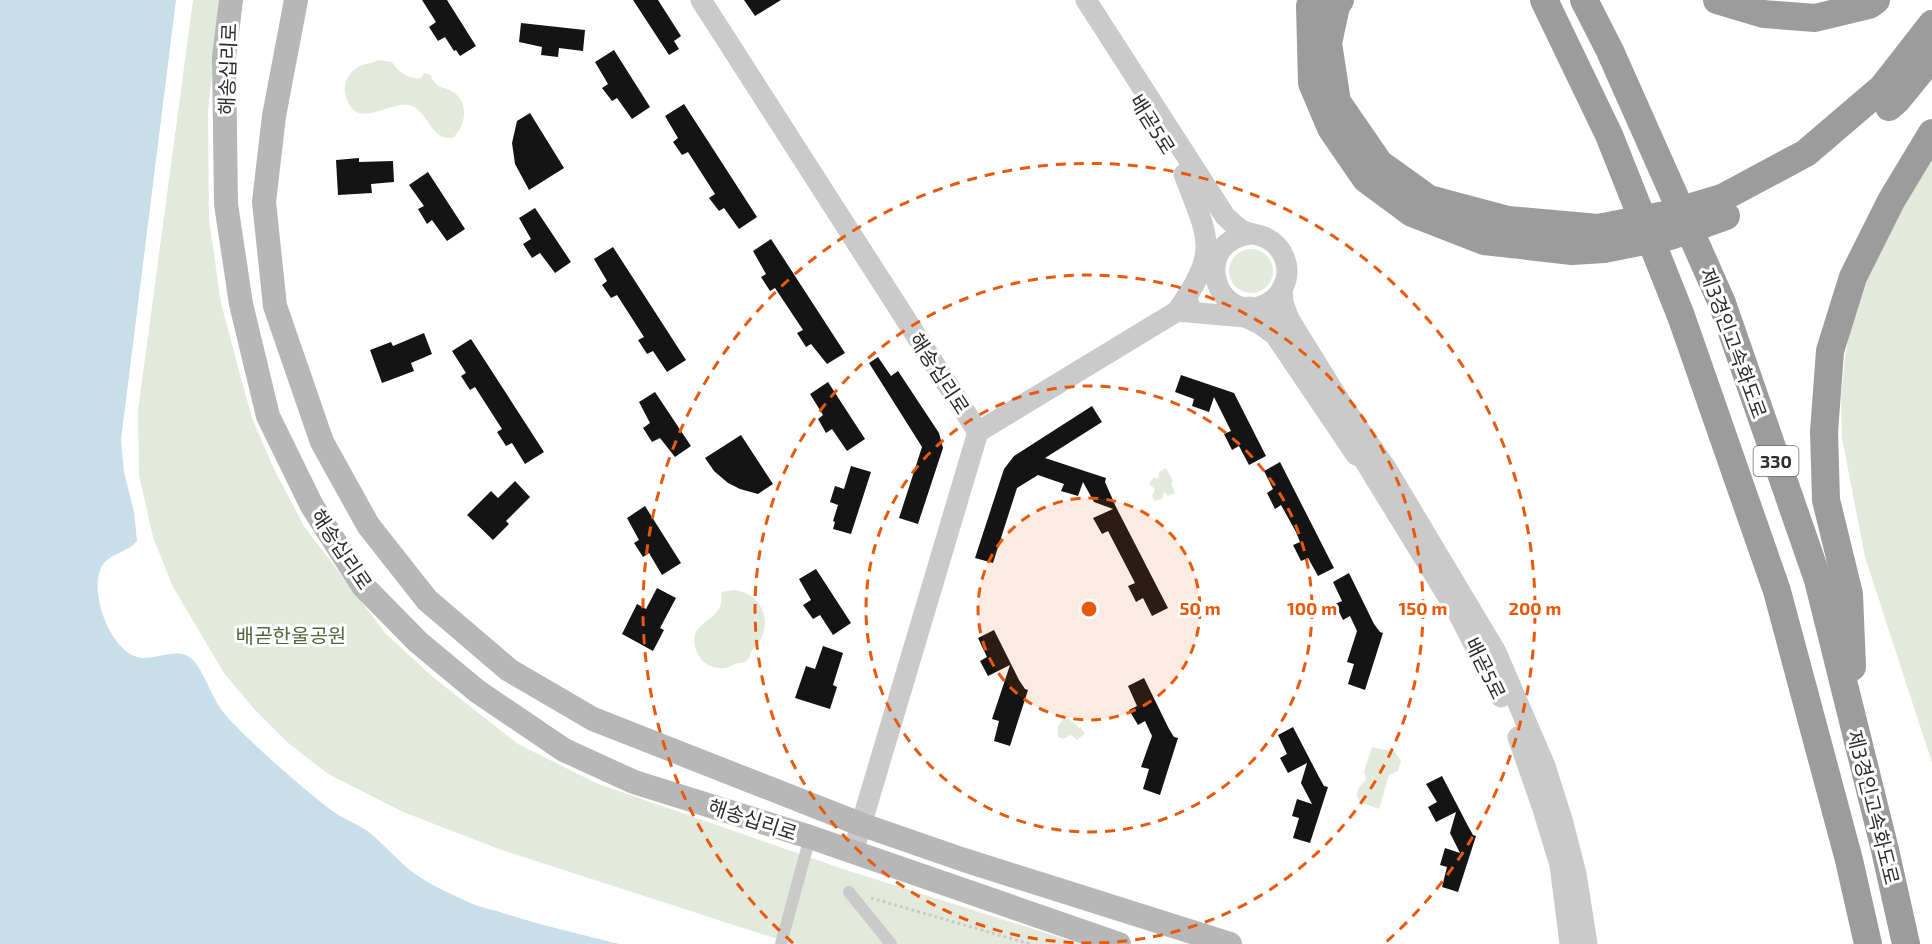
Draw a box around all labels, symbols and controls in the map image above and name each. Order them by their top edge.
street label: 해송십리로 [213,23,241,115]
street label: 배곧5로 [1125,90,1181,158]
street label: 제3경인고속화도로 [1696,265,1772,421]
street label: 해송십리로 [905,328,975,418]
road number: 330 [1754,446,1798,476]
street label: 해송십리로 [306,504,378,594]
text: 50 m [1179,597,1221,619]
text: 100 m [1287,597,1337,619]
text: 150 m [1399,597,1447,619]
text: 200 m [1509,597,1561,619]
centre of rings [1079,599,1099,619]
park label: 배곧한울공원 [236,623,346,647]
street label: 배곧5로 [1461,633,1511,703]
street label: 제3경인고속화도로 [1843,727,1905,887]
street label: 해송십리로 [706,793,800,845]

